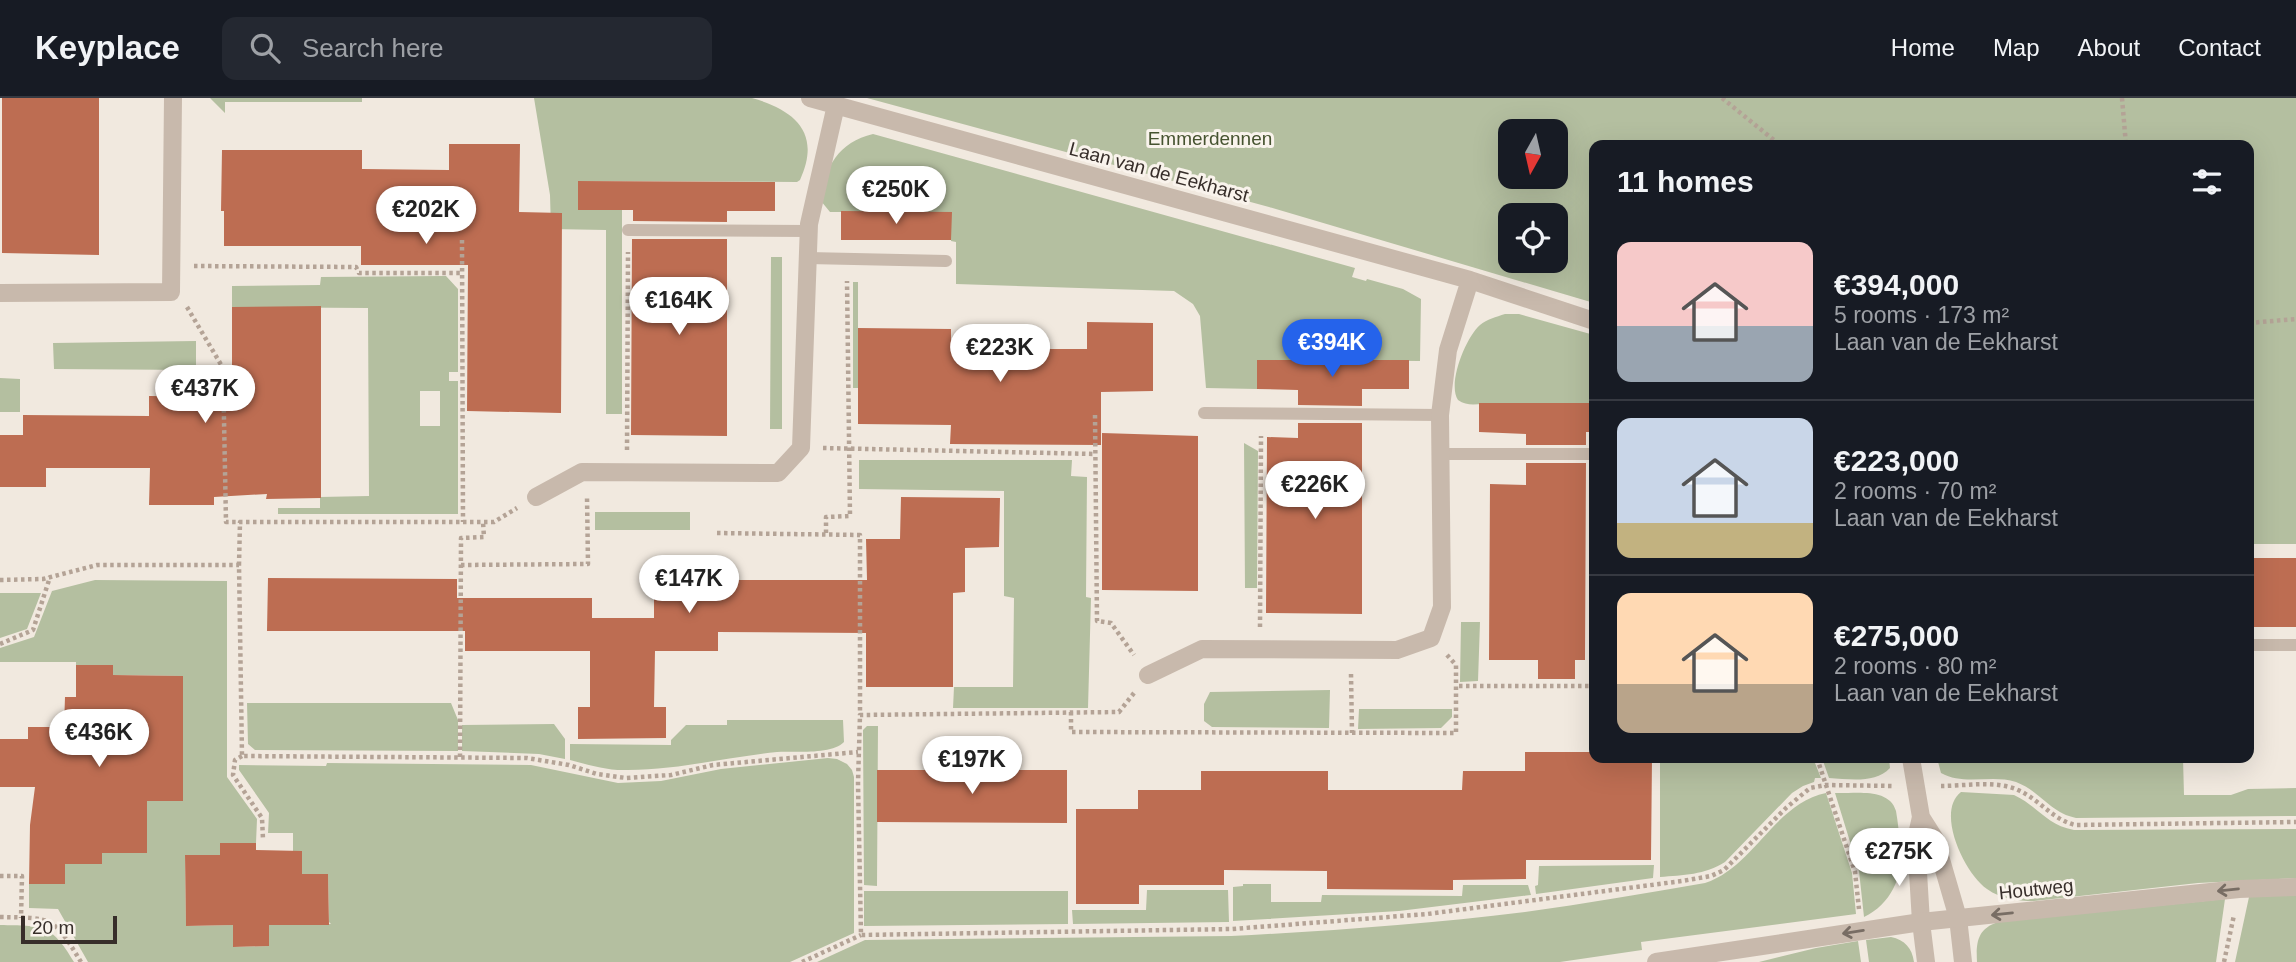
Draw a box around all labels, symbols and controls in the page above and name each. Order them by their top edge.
search box [222,17,712,80]
text: Keyplace [35,29,180,66]
icon: search [246,29,284,67]
text: Search here [302,33,444,63]
text: Home [1891,34,1955,61]
text: Map [1993,34,2040,61]
text: About [2078,34,2140,61]
text: Contact [2178,34,2261,61]
north arrow [1498,119,1568,189]
map controls [1498,119,1568,273]
park label: Emmerdennen [1148,128,1272,149]
street label: Laan van de Eekharst [1067,138,1252,206]
icon: filters [2188,163,2226,201]
text: 11 homes [1617,165,1754,198]
pin: €250K [847,166,945,226]
text: €250K [862,176,930,202]
pin: €202K [377,186,475,246]
text: €202K [392,196,460,222]
button: locate [1498,203,1568,273]
text: €394,000 [1834,268,1959,301]
icon: home [1673,270,1757,354]
pin: €164K [630,278,728,337]
text: €164K [645,287,713,313]
text: 5 rooms · 173 m² [1834,302,2009,328]
pin: €394K [1283,320,1381,379]
pin: €223K [951,324,1049,384]
text: €394K [1298,329,1366,355]
text: Laan van de Eekharst [1834,329,2058,355]
text: €223K [966,334,1034,360]
pin: €437K [156,366,254,425]
text: €437K [171,375,239,401]
text: €223,000 [1834,444,1959,477]
icon: home [1673,446,1757,530]
pin: €226K [1266,462,1364,521]
text: €226K [1281,471,1349,497]
text: 2 rooms · 70 m² [1834,478,1996,504]
text: Laan van de Eekharst [1834,505,2058,531]
pin: €147K [640,556,738,615]
text: €147K [655,565,723,591]
text: €275,000 [1834,619,1959,652]
icon: home [1673,621,1757,705]
text: 2 rooms · 80 m² [1834,653,1996,679]
text: Laan van de Eekharst [1834,680,2058,706]
pin: €436K [50,710,148,769]
text: €436K [65,719,133,745]
pin: €197K [923,736,1021,796]
text: €197K [938,746,1006,772]
pin: €275K [1850,828,1948,888]
text: €275K [1865,838,1933,864]
street label: Houtweg [1998,875,2074,903]
one-way arrow [2217,884,2240,897]
one-way arrow [1991,907,2013,920]
scale bar [21,913,117,945]
text: 20 m [32,917,74,938]
one-way arrow [1842,926,1865,939]

